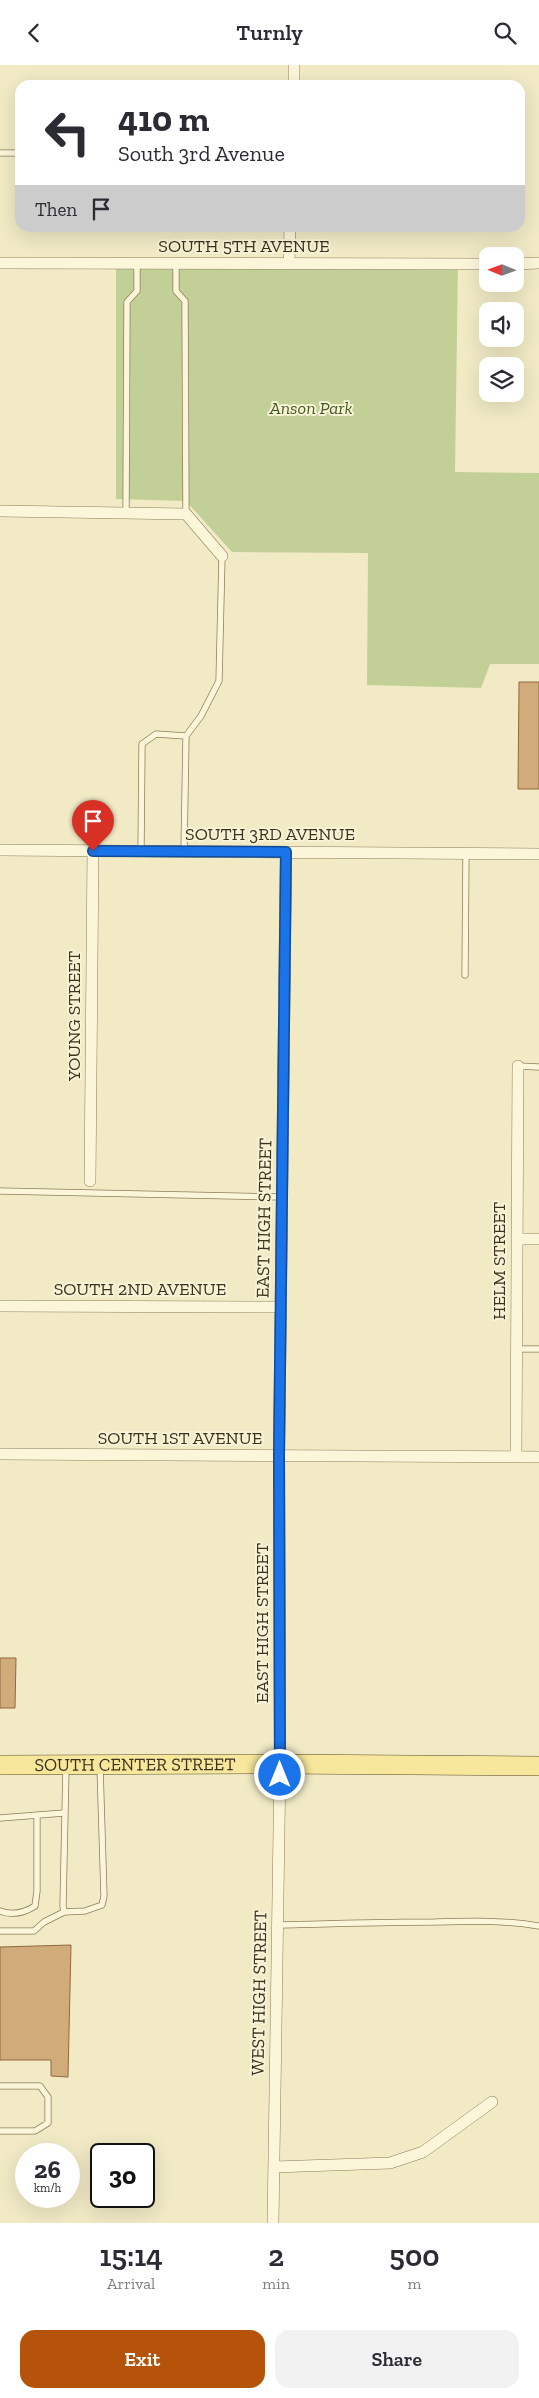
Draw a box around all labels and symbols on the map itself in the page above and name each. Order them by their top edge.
street label: SOUTH 5TH AVENUE [158,235,330,257]
north arrow [479,247,524,293]
park label: Anson Park [268,397,353,419]
pin [72,800,114,851]
street label: SOUTH 3RD AVENUE [185,823,355,845]
street label: YOUNG STREET [63,951,85,1082]
street label: EAST HIGH STREET [252,1138,276,1298]
street label: HELM STREET [488,1202,510,1320]
street label: SOUTH 2ND AVENUE [54,1278,226,1300]
street label: SOUTH 1ST AVENUE [98,1427,262,1449]
street label: EAST HIGH STREET [251,1543,273,1703]
position arrow [253,1748,305,1800]
street label: SOUTH CENTER STREET [34,1753,236,1776]
street label: WEST HIGH STREET [247,1910,271,2076]
speed limit sign: 30 [90,2143,155,2208]

